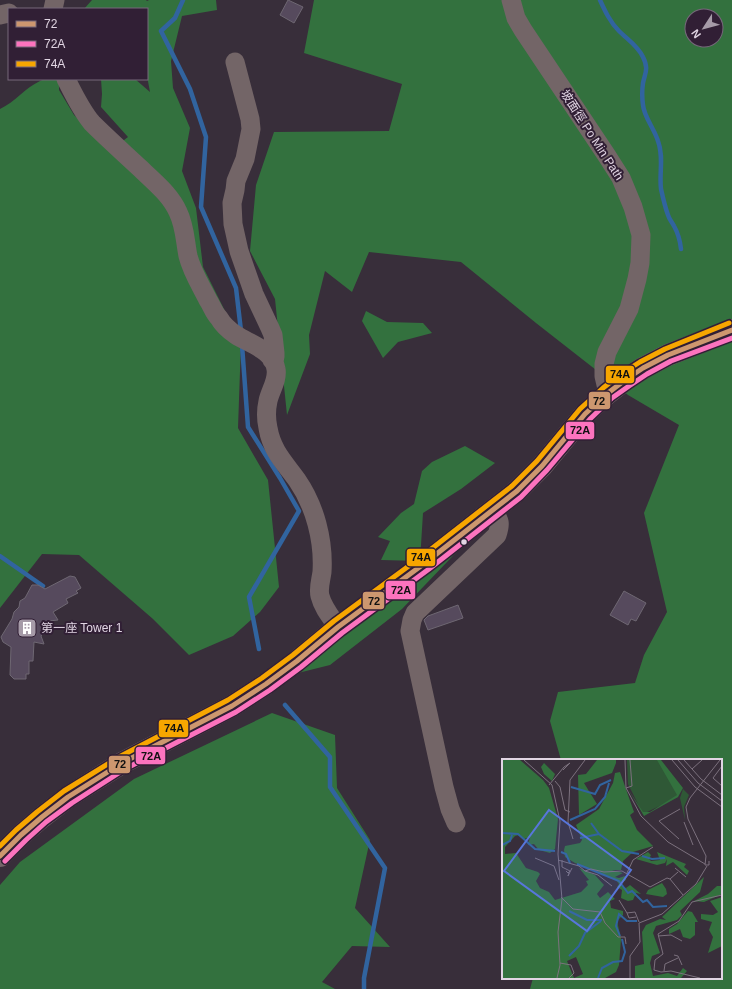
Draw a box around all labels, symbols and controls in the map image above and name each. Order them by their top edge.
legend [8,8,148,80]
north arrow [684,8,724,48]
text: 72 [44,17,58,31]
text: N [689,27,703,41]
text: 72A [44,37,65,51]
text: 74A [44,57,65,71]
street label: 坡面徑 Po Min Path [558,87,626,183]
line badge: 74A [605,365,635,384]
text: 74A [610,368,630,380]
line badge: 72 [588,391,611,410]
text: 72 [593,395,605,407]
line badge: 72A [565,421,595,440]
text: 72A [570,424,590,436]
unlabelled marker [459,537,469,547]
line badge: 74A [406,548,436,567]
text: 74A [411,551,431,563]
line badge: 72A [385,580,416,600]
text: 72A [391,584,411,596]
line badge: 72 [362,591,385,610]
text: 72 [368,595,380,607]
building icon: 第一座 Tower 1 [16,617,38,639]
place label: 第一座 Tower 1 [41,621,123,635]
line badge: 74A [158,719,189,738]
text: 74A [164,722,184,734]
line badge: 72A [135,746,166,765]
text: 72A [141,750,161,762]
line badge: 72 [108,755,131,774]
text: 72 [114,758,126,770]
inset map [502,759,722,979]

